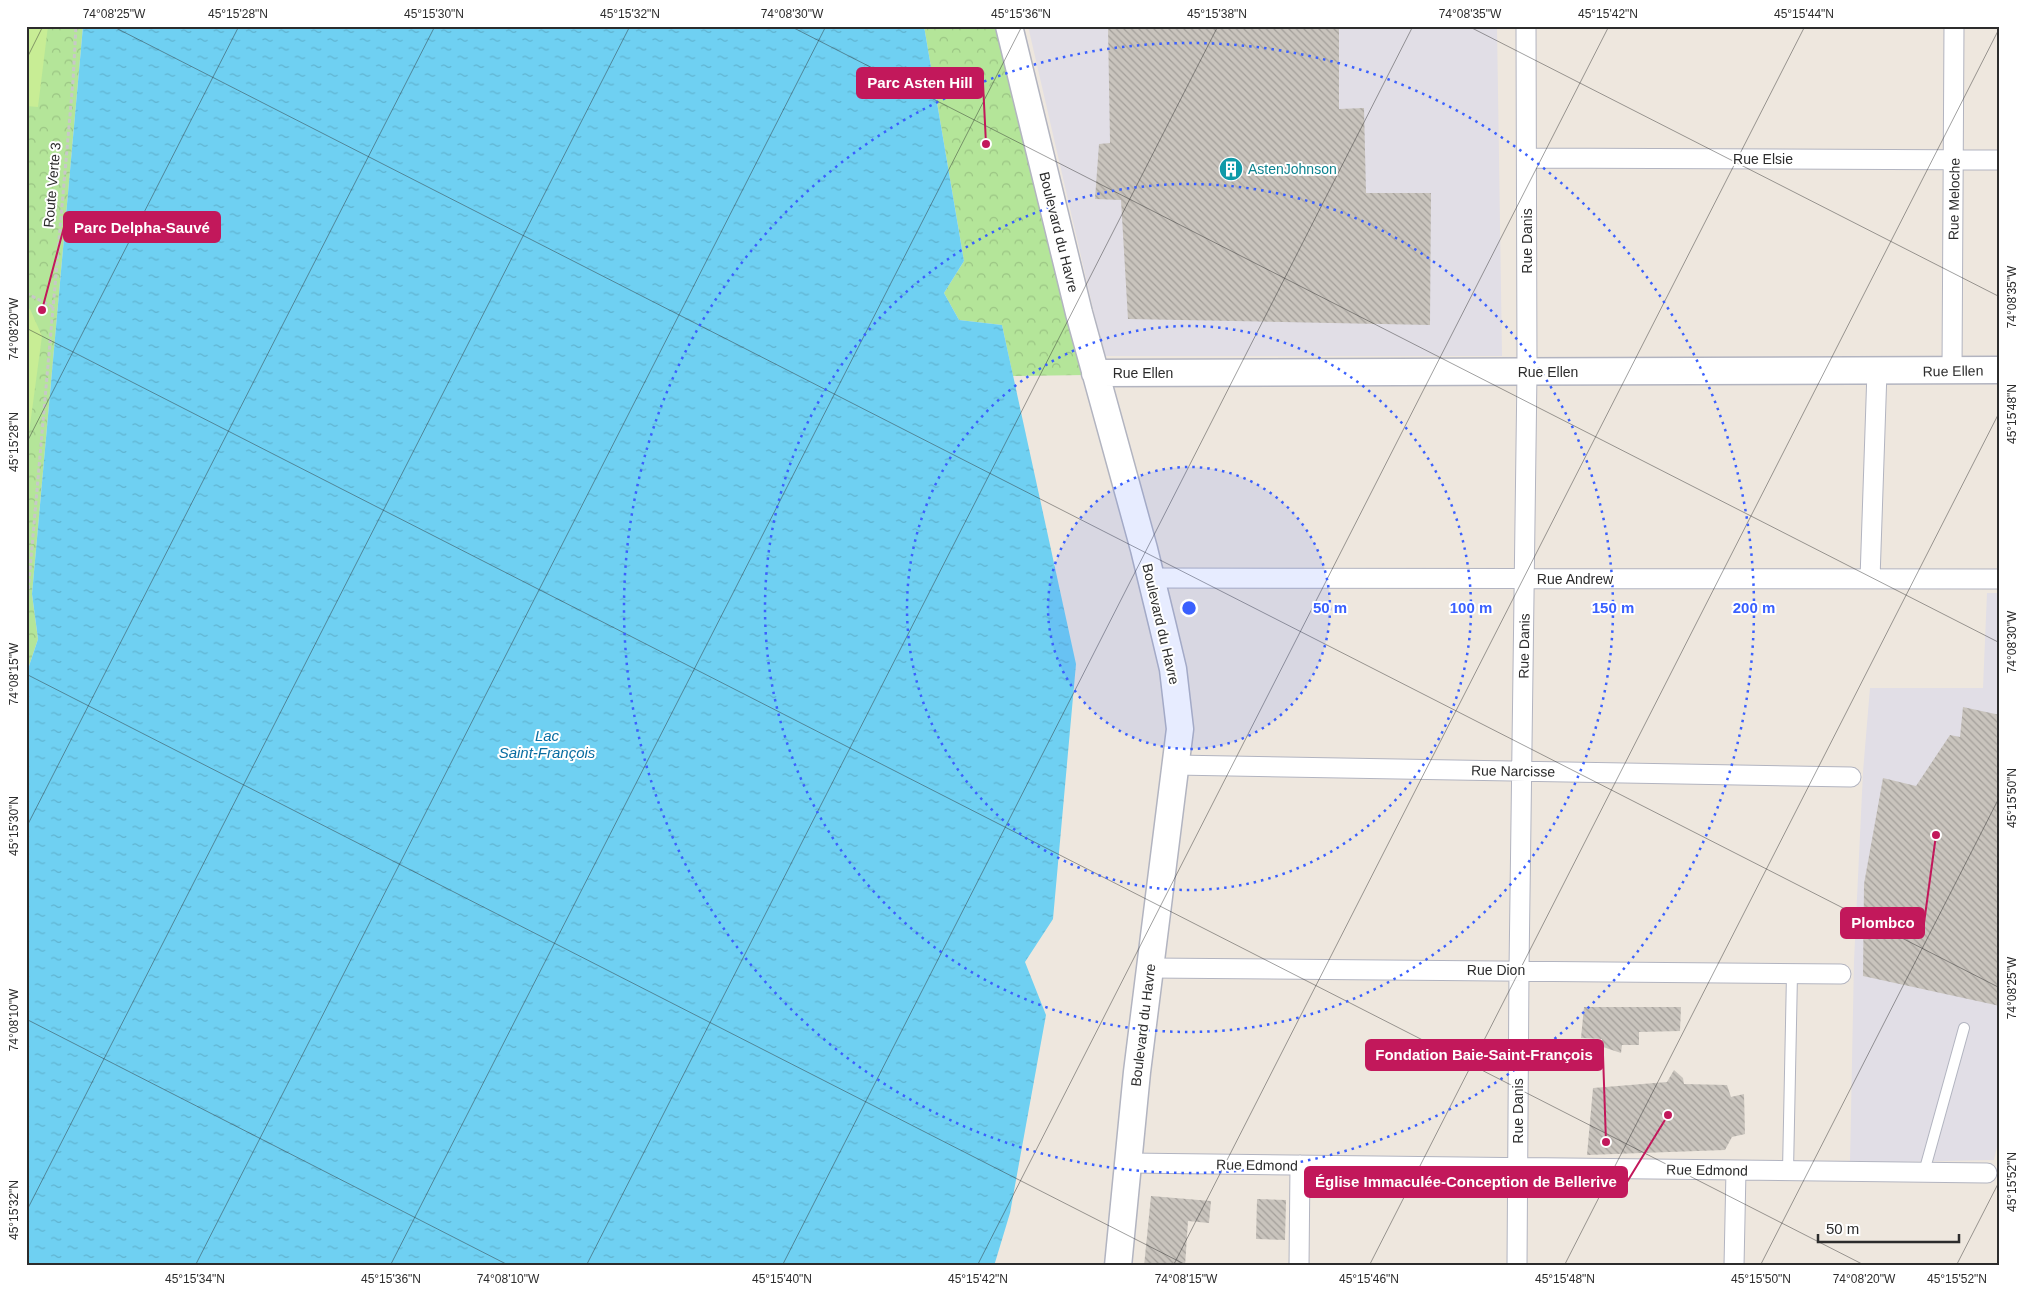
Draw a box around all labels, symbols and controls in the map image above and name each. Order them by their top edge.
text: 74°08'25"W [83,7,146,21]
text: 45°15'28"N [208,7,268,21]
text: 45°15'30"N [404,7,464,21]
text: 45°15'32"N [600,7,660,21]
text: 74°08'30"W [761,7,824,21]
text: 45°15'36"N [991,7,1051,21]
text: 45°15'38"N [1187,7,1247,21]
text: 74°08'35"W [1439,7,1502,21]
text: 45°15'42"N [1578,7,1638,21]
text: 45°15'44"N [1774,7,1834,21]
callout: Parc Asten Hill [857,68,983,98]
text: Parc Asten Hill [867,74,973,91]
street label: Route Verte 3 [40,141,64,228]
street label: Rue Elsie [1733,151,1793,167]
building icon: AstenJohnson [1218,156,1244,182]
street label: Rue Meloche [1945,157,1963,240]
place label: AstenJohnson [1248,161,1337,177]
street label: Boulevard du Havre [1036,170,1082,294]
street label: Rue Danis [1519,208,1535,274]
callout: Parc Delpha-Sauvé [64,212,220,242]
text: Parc Delpha-Sauvé [74,219,210,236]
text: 74°08'35"W [2005,265,2019,328]
text: 74°08'20"W [7,297,21,360]
street label: Rue Ellen [1923,362,1983,380]
street label: Rue Ellen [1518,364,1578,380]
street label: Rue Ellen [1113,365,1173,381]
text: 45°15'48"N [2005,384,2019,444]
text: 45°15'28"N [7,412,21,472]
street label: Boulevard du Havre [1139,562,1183,686]
street label: Rue Andrew [1537,571,1614,587]
centre of rings [1180,599,1198,617]
text: 50 m [1313,599,1347,616]
text: 100 m [1450,599,1492,616]
text: 150 m [1592,599,1634,616]
text: 200 m [1733,599,1775,616]
text: 74°08'30"W [2005,610,2019,673]
street label: Rue Danis [1515,613,1533,679]
text: 74°08'15"W [7,642,21,705]
water label: Lac Saint-François [499,727,596,761]
street label: Rue Narcisse [1471,762,1555,780]
text: 45°15'50"N [2005,768,2019,828]
text: 45°15'30"N [7,796,21,856]
callout: Plombco [1841,908,1924,938]
text: Plombco [1851,914,1915,931]
text: 74°08'25"W [2005,956,2019,1019]
street label: Boulevard du Havre [1128,962,1159,1087]
street label: Rue Dion [1467,962,1525,978]
text: 74°08'10"W [7,988,21,1051]
callout: Fondation Baie-Saint-François [1366,1040,1603,1070]
text: Fondation Baie-Saint-François [1375,1046,1593,1063]
street label: Rue Danis [1510,1078,1526,1144]
text: 45°15'52"N [2005,1152,2019,1212]
street label: Rue Edmond [1216,1156,1298,1174]
street label: Rue Edmond [1666,1161,1748,1179]
callout: Église Immaculée-Conception de Bellerive [1305,1167,1627,1197]
text: Église Immaculée-Conception de Bellerive [1315,1173,1617,1190]
text: 45°15'32"N [7,1180,21,1240]
scale bar [1818,1212,1960,1244]
text: 50 m [1826,1220,1859,1237]
text: 45°15'34"N [165,1272,225,1286]
text: 45°15'36"N [361,1272,421,1286]
text: 74°08'10"W [477,1272,540,1286]
text: 45°15'40"N [752,1272,812,1286]
text: 45°15'42"N [948,1272,1008,1286]
text: 74°08'15"W [1155,1272,1218,1286]
text: 45°15'46"N [1339,1272,1399,1286]
text: 45°15'48"N [1535,1272,1595,1286]
text: 45°15'50"N [1731,1272,1791,1286]
text: 74°08'20"W [1833,1272,1896,1286]
text: 45°15'52"N [1927,1272,1987,1286]

